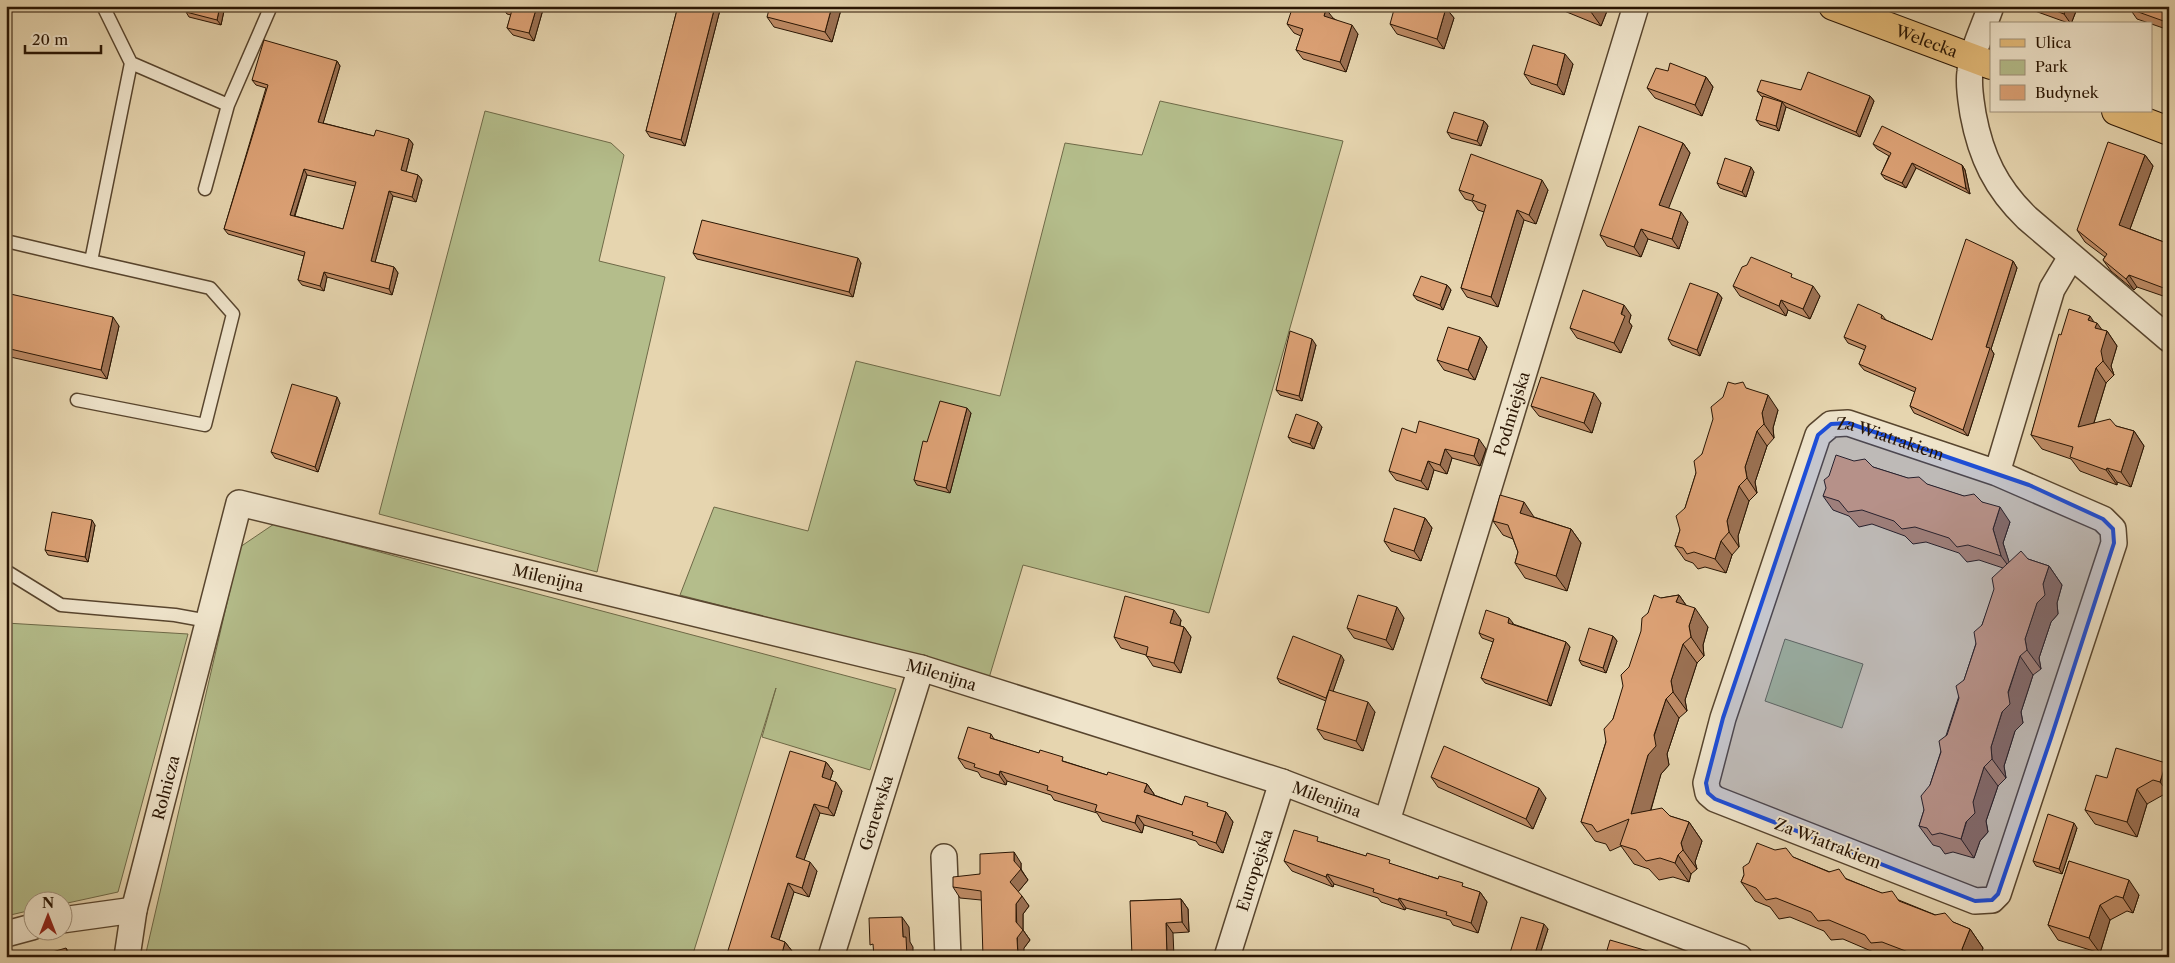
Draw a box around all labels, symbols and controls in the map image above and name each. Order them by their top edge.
street label: Welecka [1892,20,1961,62]
scale bar [25,22,101,54]
legend [1990,22,2152,112]
text: 20 m [32,30,68,49]
text: Ulica [2035,33,2071,52]
text: Park [2035,57,2069,76]
text: Budynek [2035,83,2100,102]
street label: Podmiejska [1489,368,1534,458]
street label: Za Wiatrakiem [1836,413,1947,465]
street label: Milenijna [511,560,586,596]
street label: Milenijna [904,655,980,695]
street label: Rolnicza [148,752,184,822]
street label: Genewska [855,772,897,853]
street label: Milenijna [1289,777,1365,822]
street label: Za Wiatrakiem [1772,814,1884,872]
street label: Europejska [1232,826,1277,914]
north arrow [22,890,72,940]
text: N [42,894,54,912]

